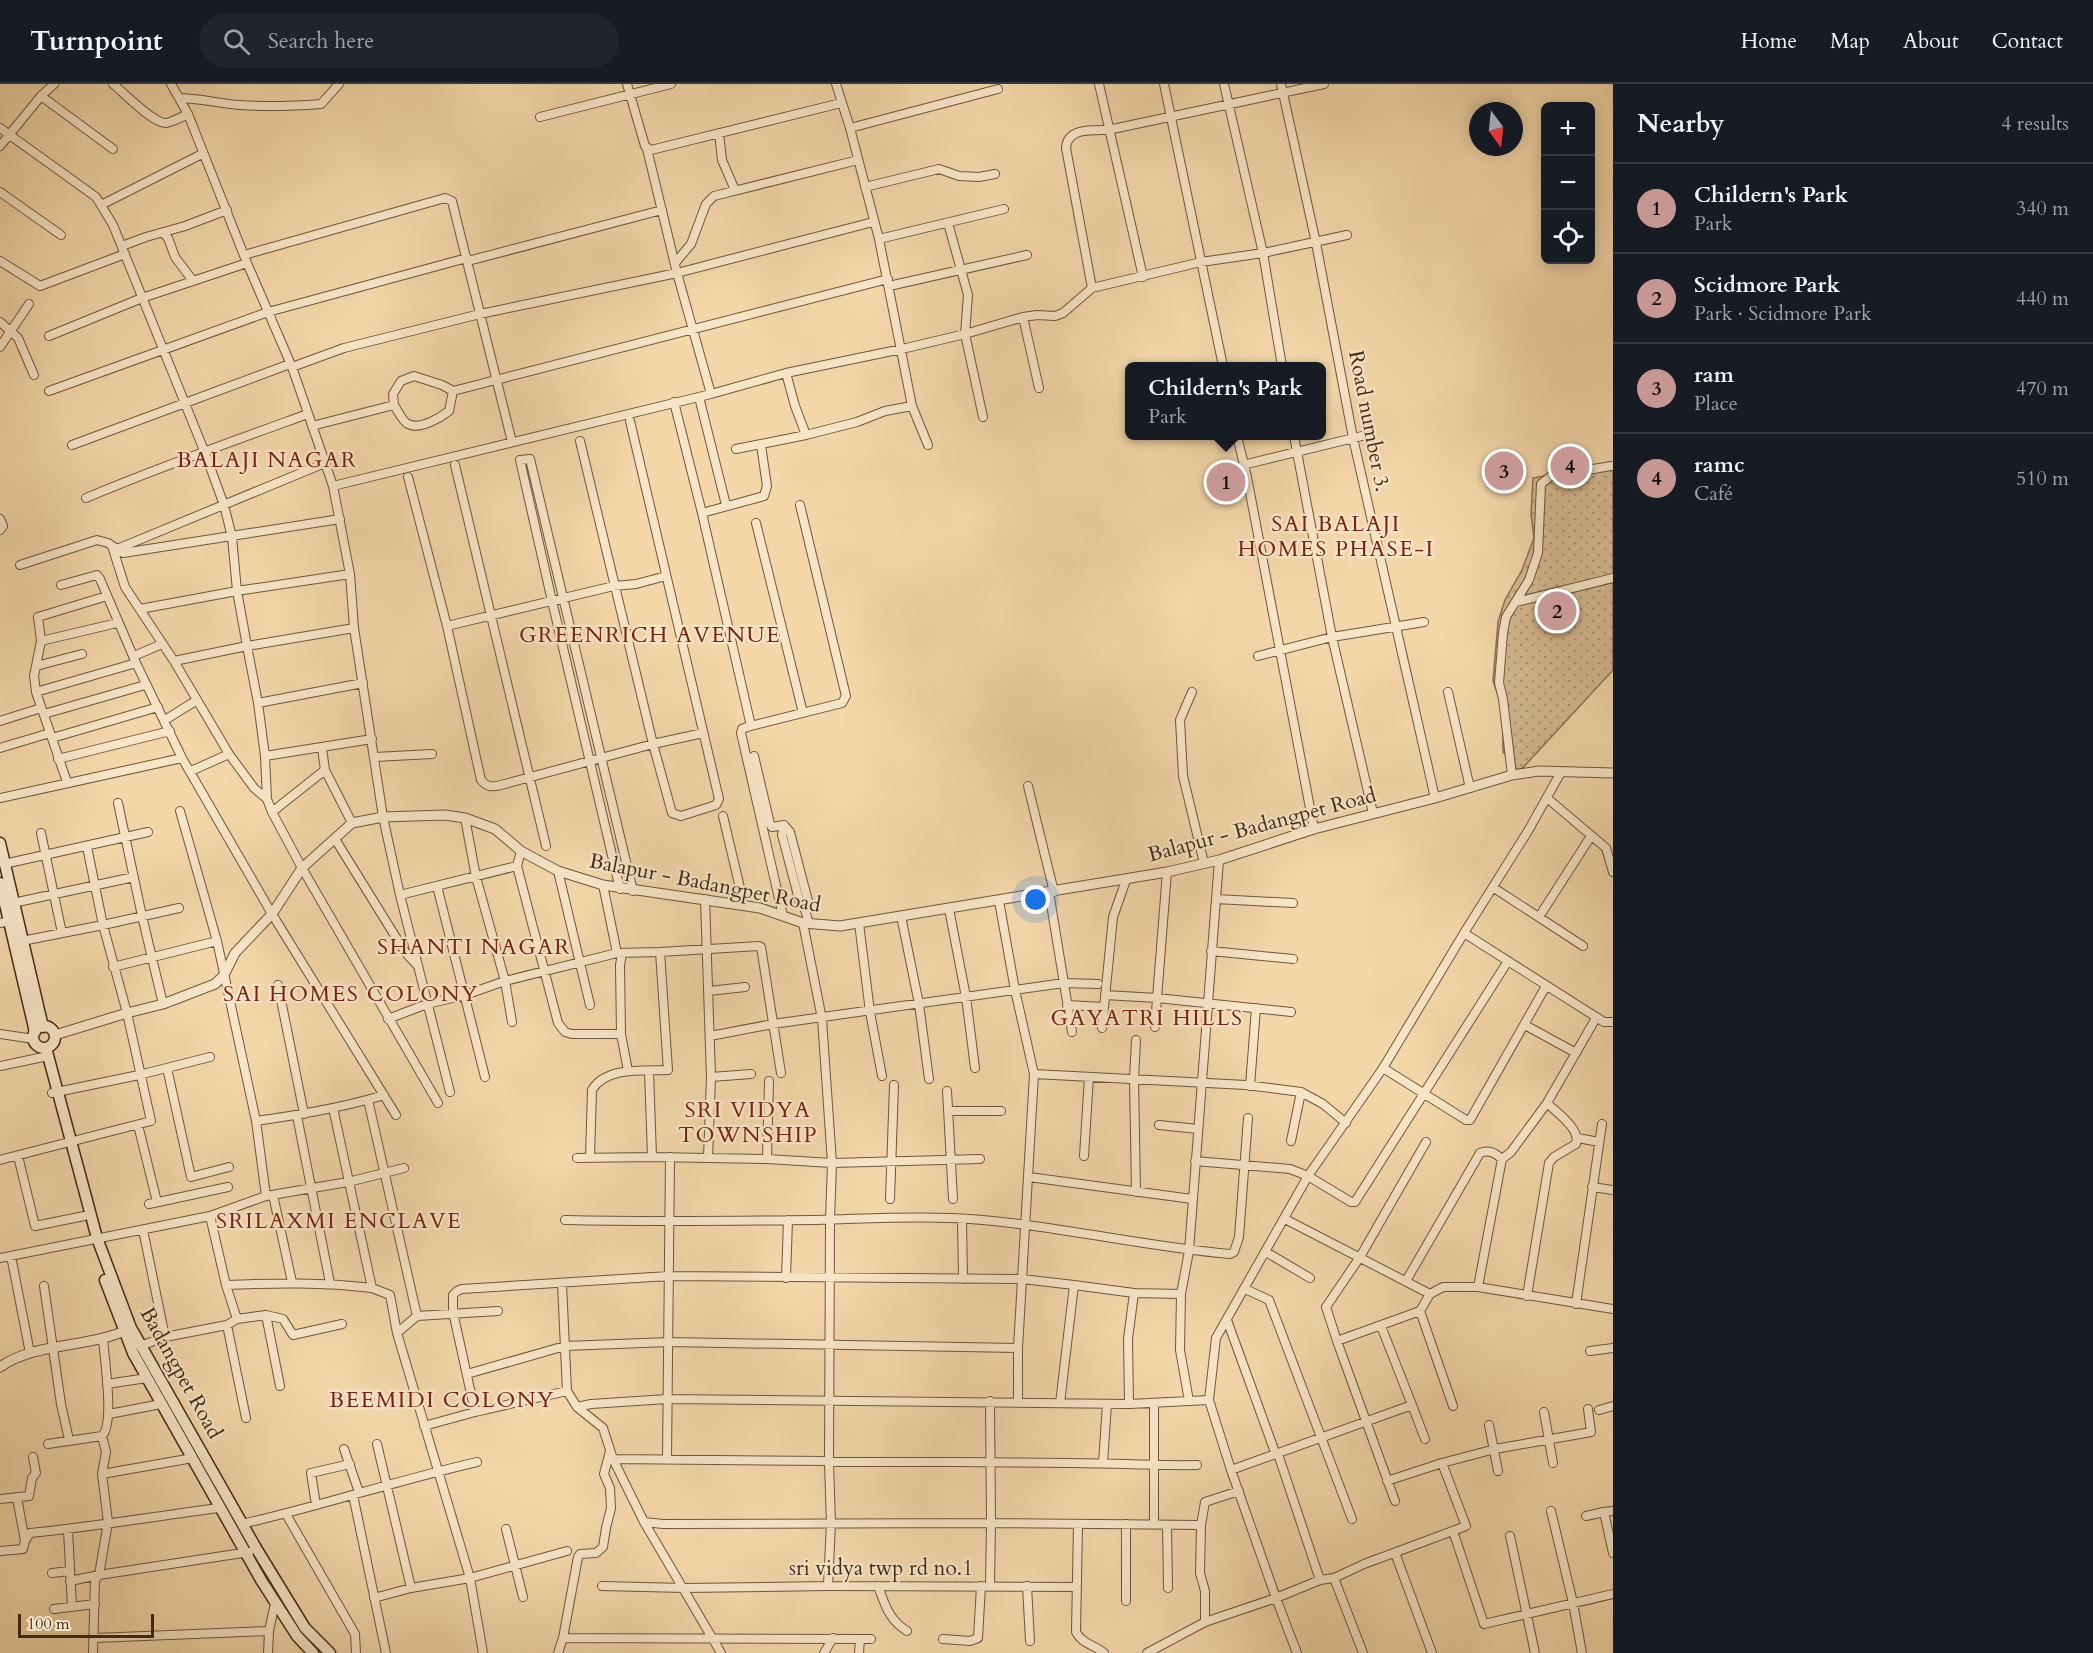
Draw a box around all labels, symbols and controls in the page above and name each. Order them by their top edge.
search box [199,14,619,68]
text: Turnpoint [30,22,163,60]
icon: search [220,25,253,58]
text: Search here [268,26,374,56]
text: Home [1741,27,1797,56]
text: Map [1830,27,1870,56]
text: About [1903,27,1959,56]
text: Contact [1992,27,2063,56]
north arrow [1469,102,1523,156]
map controls [1541,102,1595,264]
button: + [1541,102,1595,156]
text: Nearby [1637,106,1725,141]
text: 4 results [2001,110,2069,137]
button: − [1541,156,1595,210]
text: Childern's Park [1694,180,1848,210]
text: 1 [1651,195,1662,222]
text: 340 m [2016,195,2069,222]
button: locate [1541,210,1595,264]
text: Park [1694,210,1732,237]
text: Scidmore Park [1694,270,1840,300]
text: 2 [1651,285,1662,312]
text: 440 m [2016,285,2069,312]
text: Park · Scidmore Park [1694,300,1872,327]
street label: Road number 3. [1341,348,1397,494]
text: ram [1694,360,1734,390]
popup [1125,362,1326,440]
text: Childern's Park [1148,373,1303,403]
text: 3 [1651,375,1662,402]
text: 470 m [2016,375,2069,402]
text: Place [1694,390,1738,417]
text: Park [1148,403,1187,430]
pin: 4 [1550,444,1590,488]
district label: BALAJI NAGAR [176,445,358,475]
pin: 3 [1484,448,1524,494]
text: ramc [1694,450,1745,480]
pin: 1 [1206,460,1246,504]
text: 4 [1651,465,1662,492]
text: 510 m [2016,465,2069,492]
text: Café [1694,480,1733,507]
district label: SAI BALAJI HOMES PHASE-I [1237,509,1435,564]
pin: 2 [1538,588,1576,634]
district label: GREENRICH AVENUE [519,620,781,650]
street label: Balapur - Badangpet Road [1145,781,1379,869]
street label: Balapur - Badangpet Road [587,846,823,920]
your location [1021,885,1050,914]
district label: SHANTI NAGAR [377,932,571,962]
district label: SAI HOMES COLONY [223,979,479,1009]
district label: GAYATRI HILLS [1051,1003,1243,1033]
district label: SRI VIDYA TOWNSHIP [678,1095,818,1150]
district label: SRILAXMI ENCLAVE [216,1206,462,1236]
street label: Badangpet Road [133,1302,229,1444]
district label: BEEMIDI COLONY [329,1385,555,1415]
street label: sri vidya twp rd no.1 [789,1554,973,1583]
scale bar [18,1611,154,1638]
text: 100 m [27,1613,69,1635]

